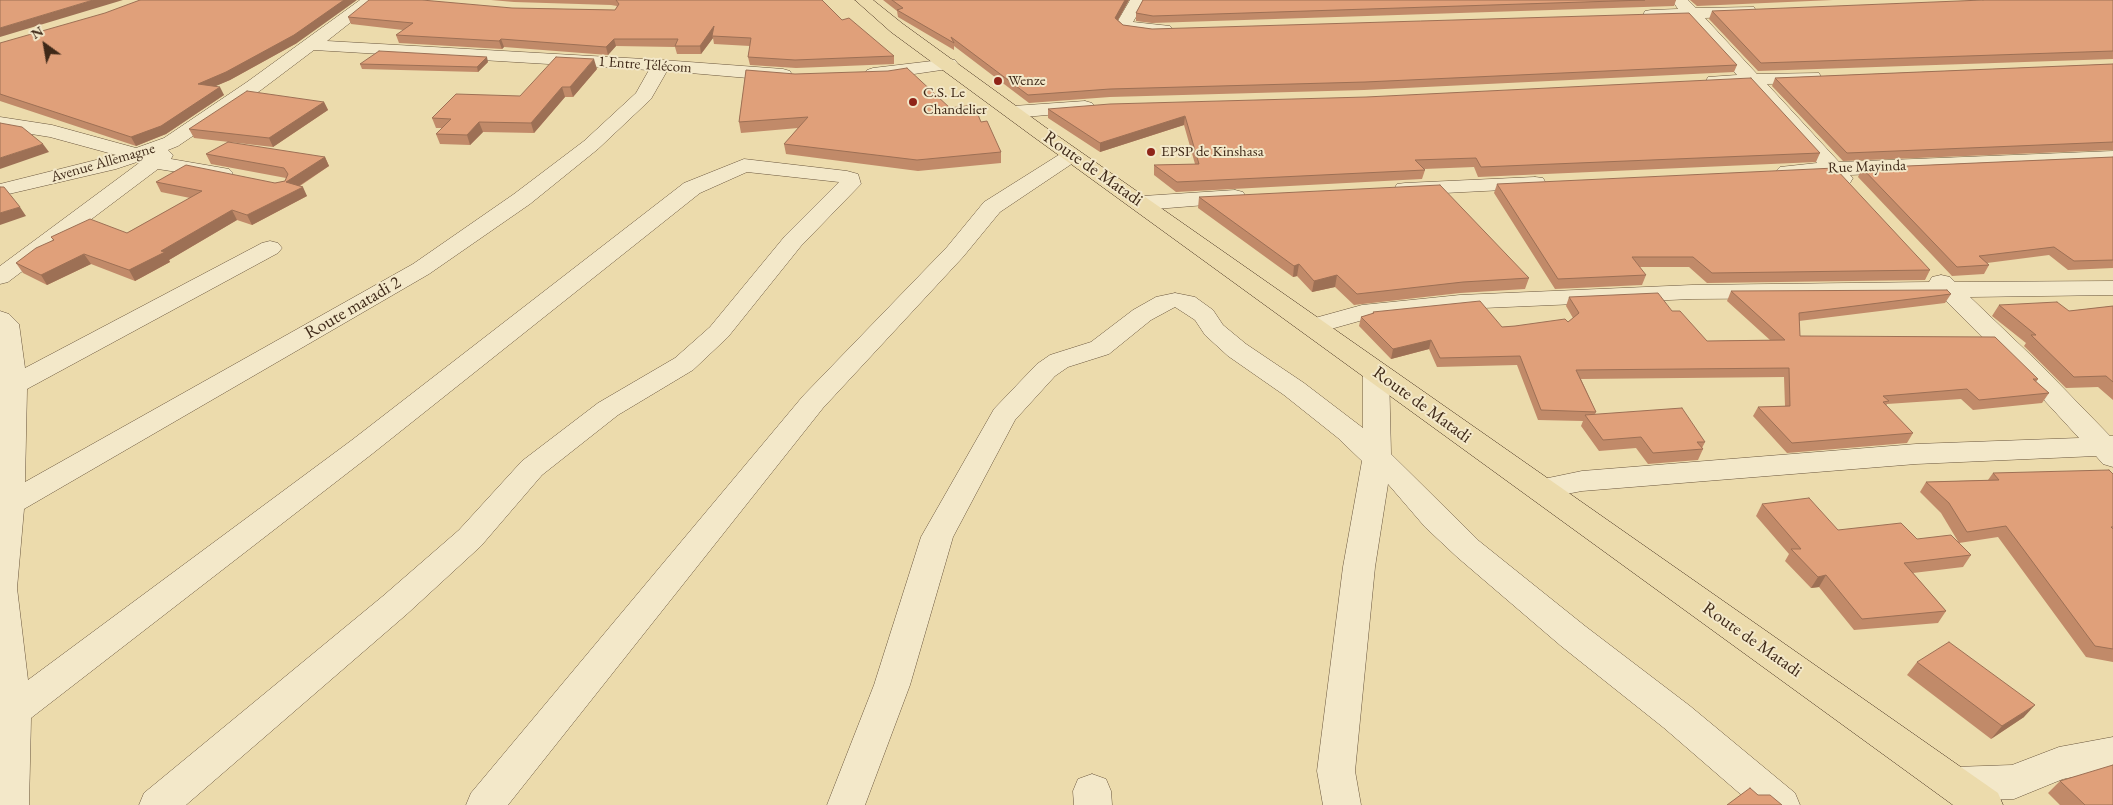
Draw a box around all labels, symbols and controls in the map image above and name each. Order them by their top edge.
north arrow [20,20,70,70]
text: N [27,22,47,43]
street label: 1 Entre Télécom [598,53,692,77]
place label: Wenze [1008,72,1046,90]
marker: Wenze [992,75,1004,87]
place label: C.S. Le Chandelier [923,84,987,119]
marker: C.S. Le Chandelier [907,96,919,108]
street label: Route de Matadi [1039,127,1147,211]
street label: Avenue Allemagne [49,140,157,186]
place label: EPSP de Kinshasa [1161,143,1264,161]
marker: EPSP de Kinshasa [1145,146,1157,158]
street label: Rue Mayinda [1828,157,1906,177]
street label: Route matadi 2 [301,272,405,344]
street label: Route de Matadi [1368,362,1476,448]
street label: Route de Matadi [1698,598,1806,682]

